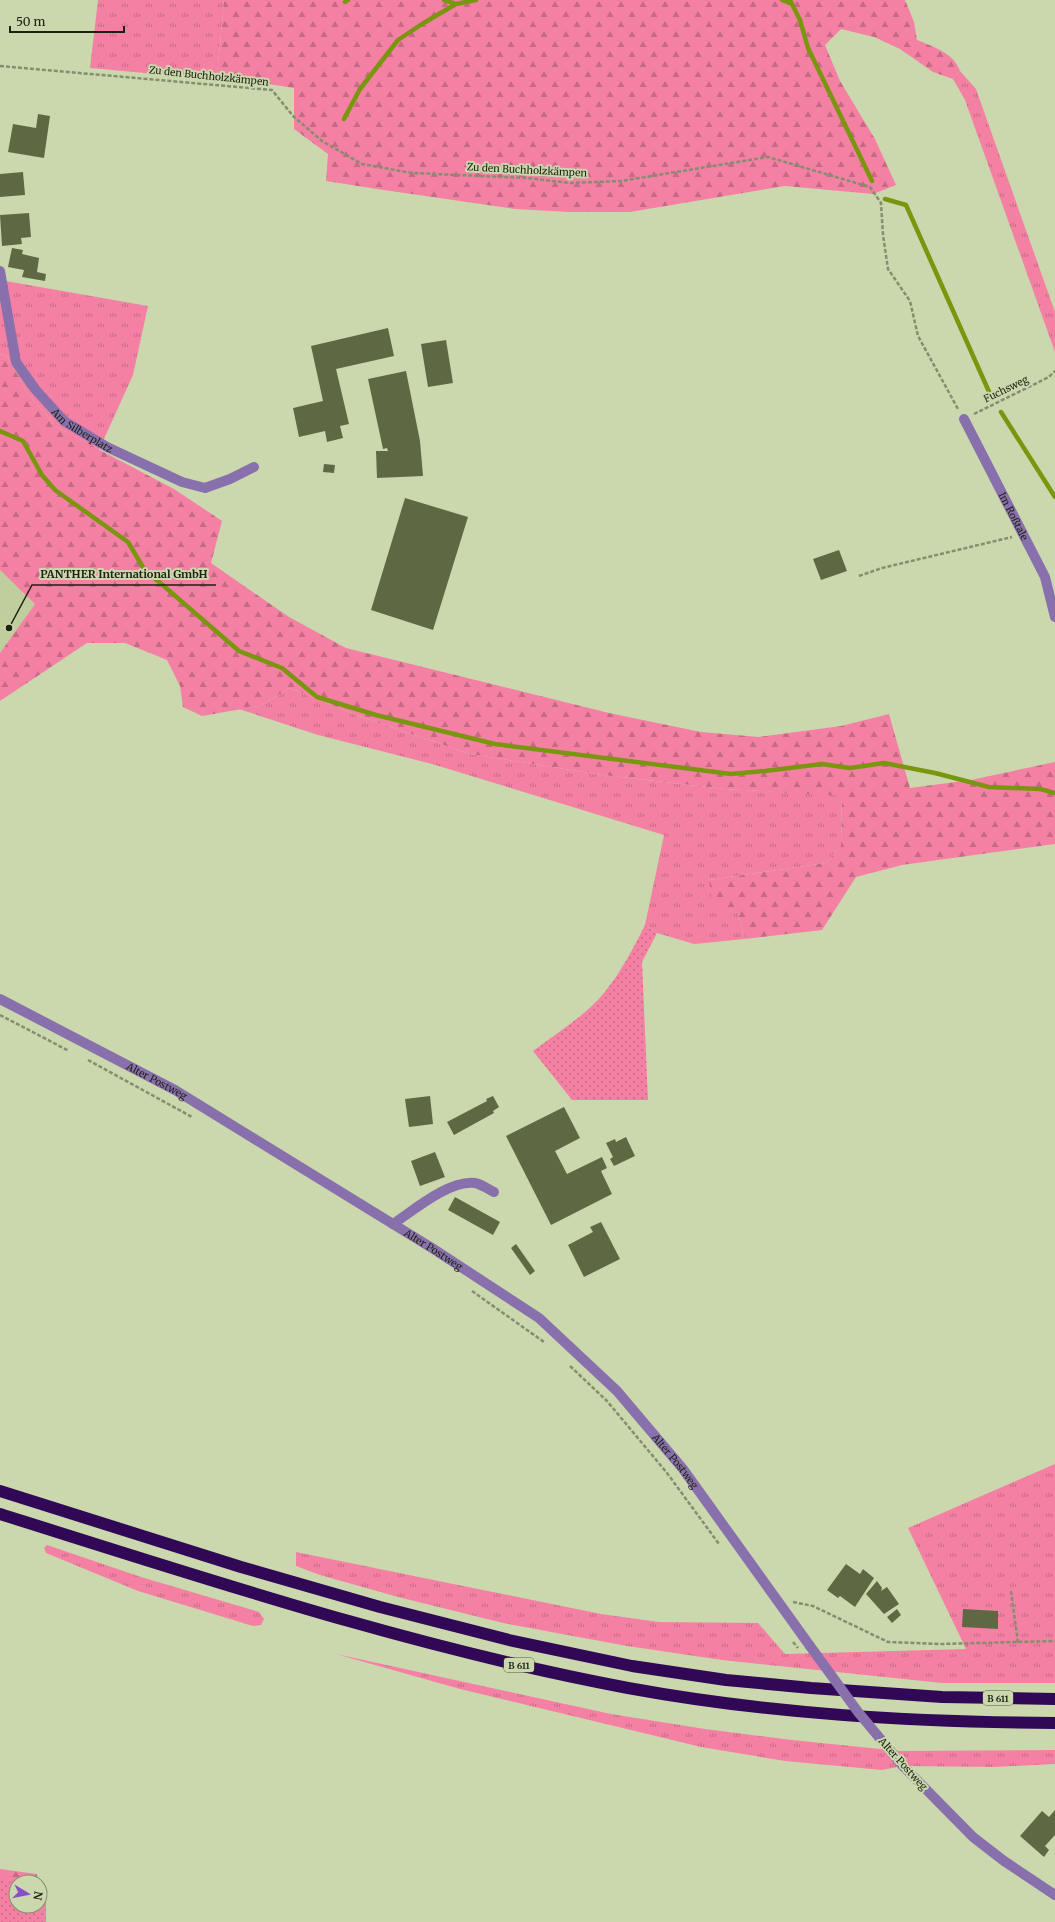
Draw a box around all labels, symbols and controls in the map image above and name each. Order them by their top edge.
scale bar [10,8,124,34]
text: 50 m [16,14,45,29]
street label: Zu den Buchholzkämpen [149,63,270,89]
street label: Zu den Buchholzkämpen [467,160,588,180]
street label: Fuchsweg [981,373,1031,405]
street label: Am Silberplatz [48,405,116,456]
street label: Im Roßtale [996,490,1031,542]
callout: PANTHER International GmbH [32,562,216,585]
text: PANTHER International GmbH [40,567,208,581]
street label: Alter Postweg [124,1059,190,1102]
street label: Alter Postweg [401,1226,465,1273]
street label: Alter Postweg [649,1430,701,1491]
road number: B 611 [504,1658,534,1672]
road number: B 611 [983,1691,1013,1705]
street label: Alter Postweg [875,1734,930,1793]
north arrow [8,1874,48,1914]
text: N [30,1890,45,1902]

